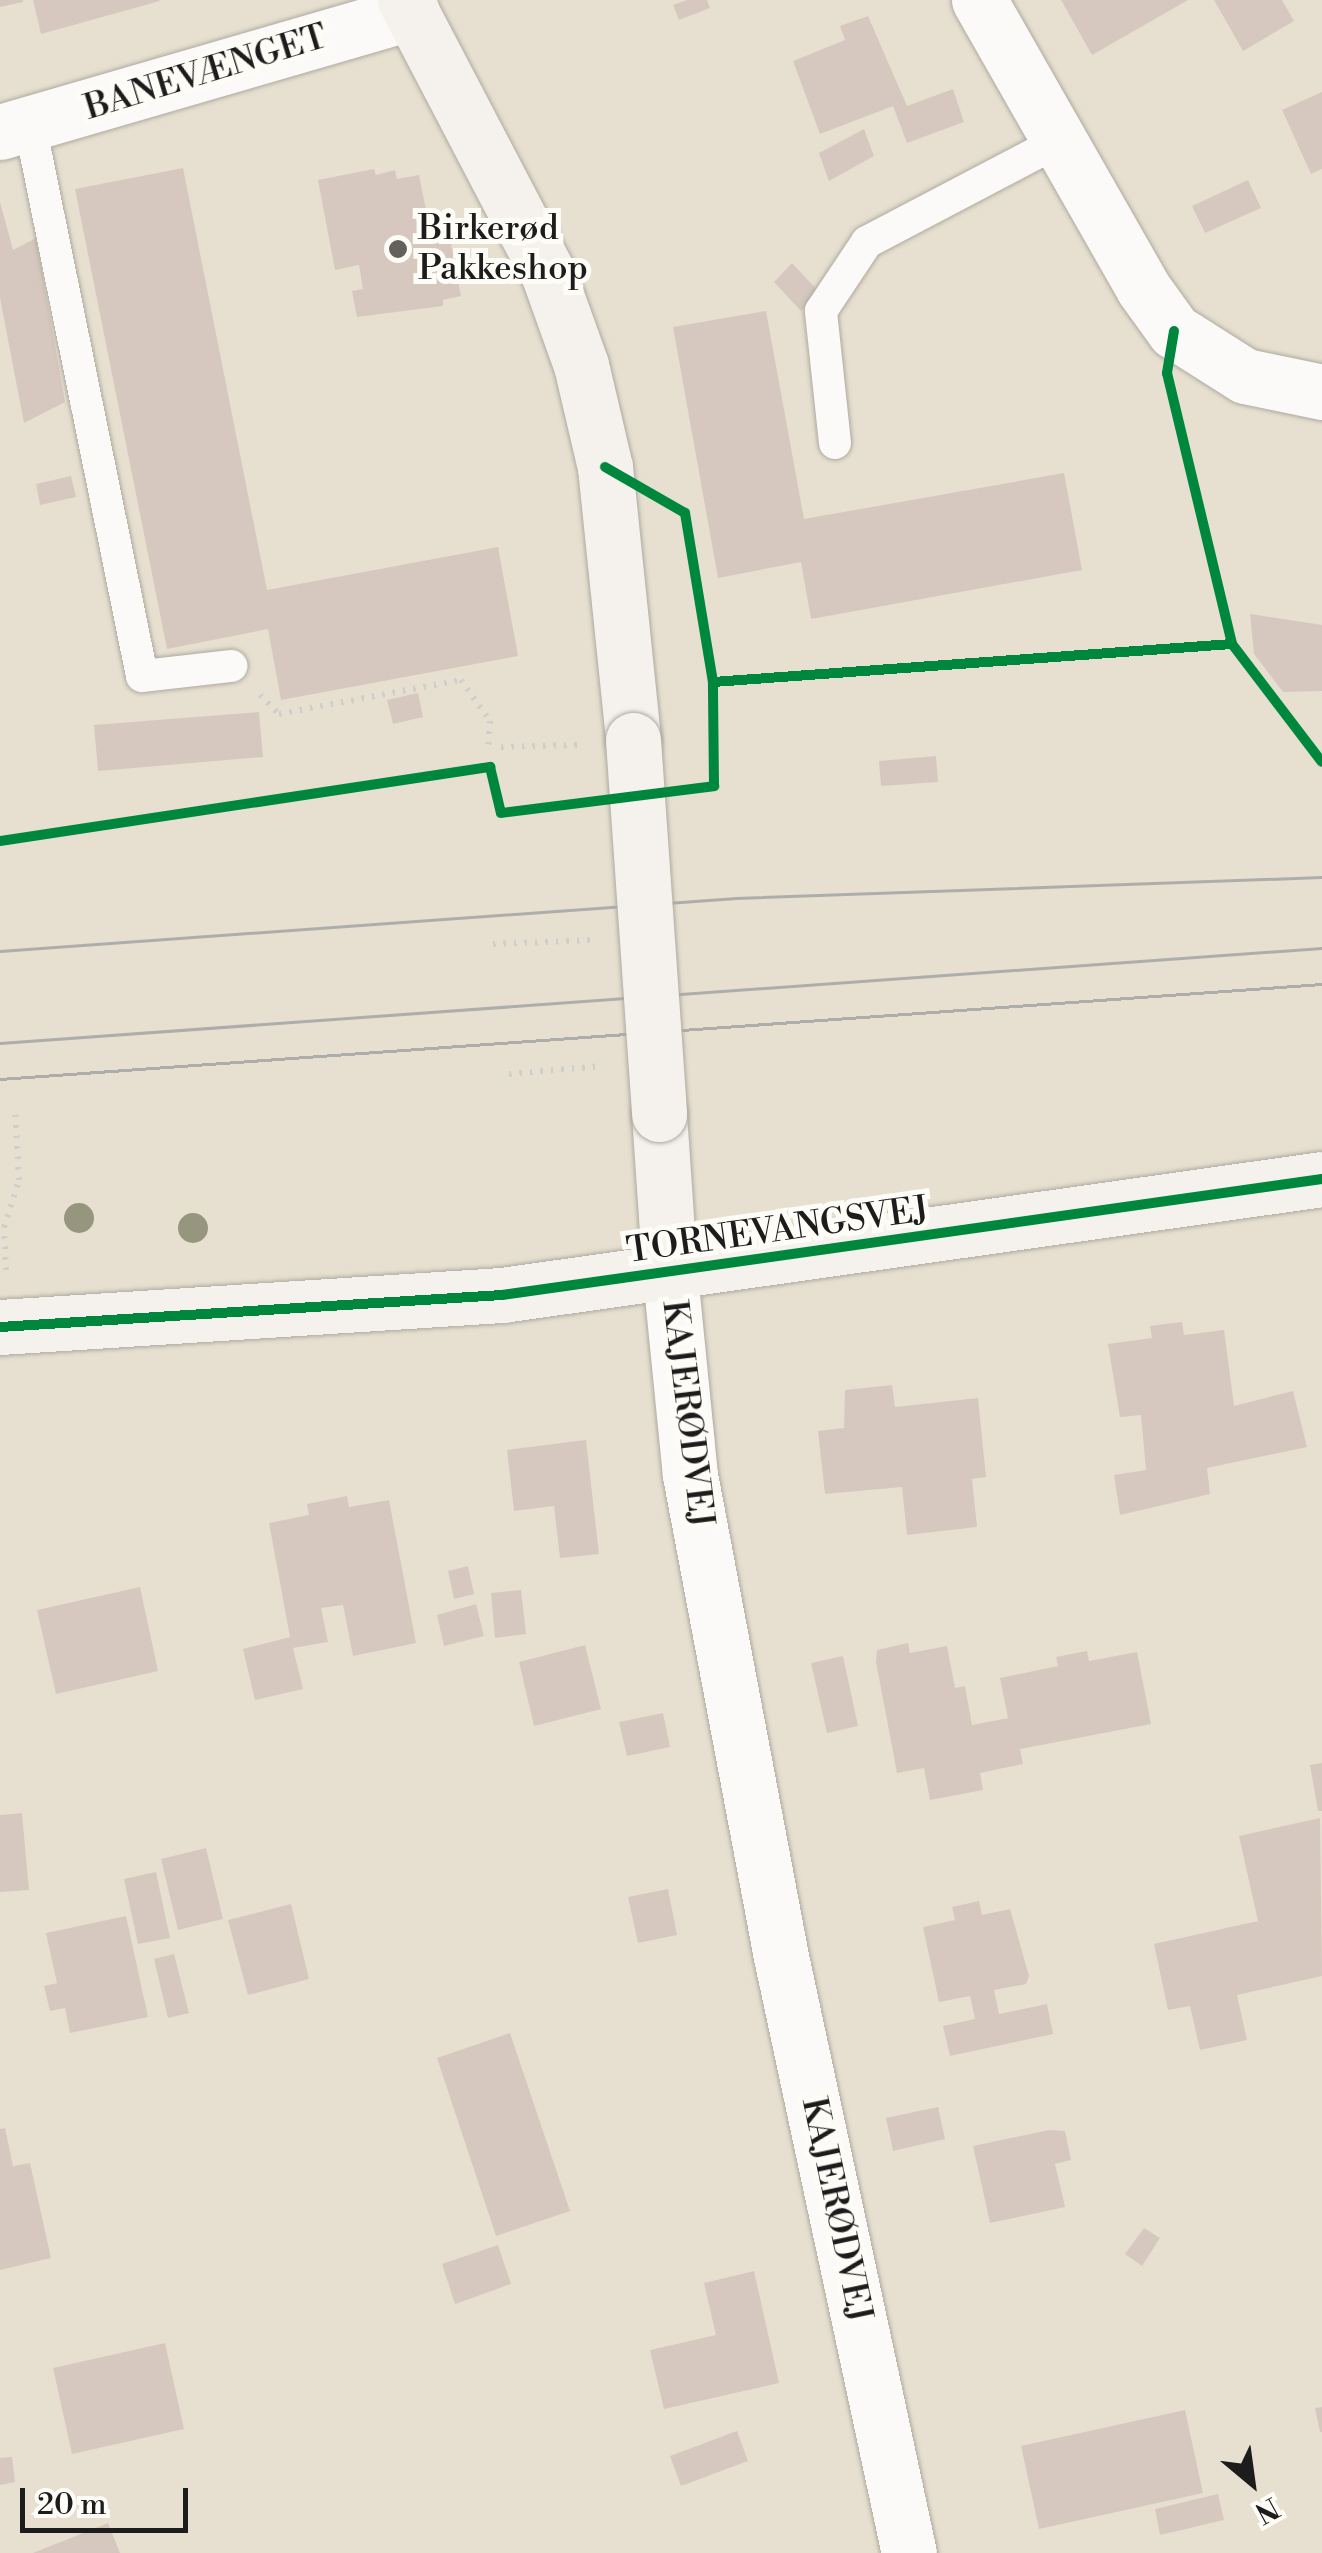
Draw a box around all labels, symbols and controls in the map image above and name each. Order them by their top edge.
street label: BANEVÆNGET [80,16,332,130]
place label: Birkerød Pakkeshop [418,208,588,290]
marker: Birkerød Pakkeshop [387,238,409,260]
street label: TORNEVANGSVEJ [624,1189,932,1273]
street label: KAJERØDVEJ [652,1298,722,1530]
street label: KAJERØDVEJ [792,2094,880,2326]
north arrow [1202,2433,1302,2533]
scale bar [25,2468,192,2530]
text: 20 m [37,2486,106,2524]
text: N [1249,2489,1285,2530]

